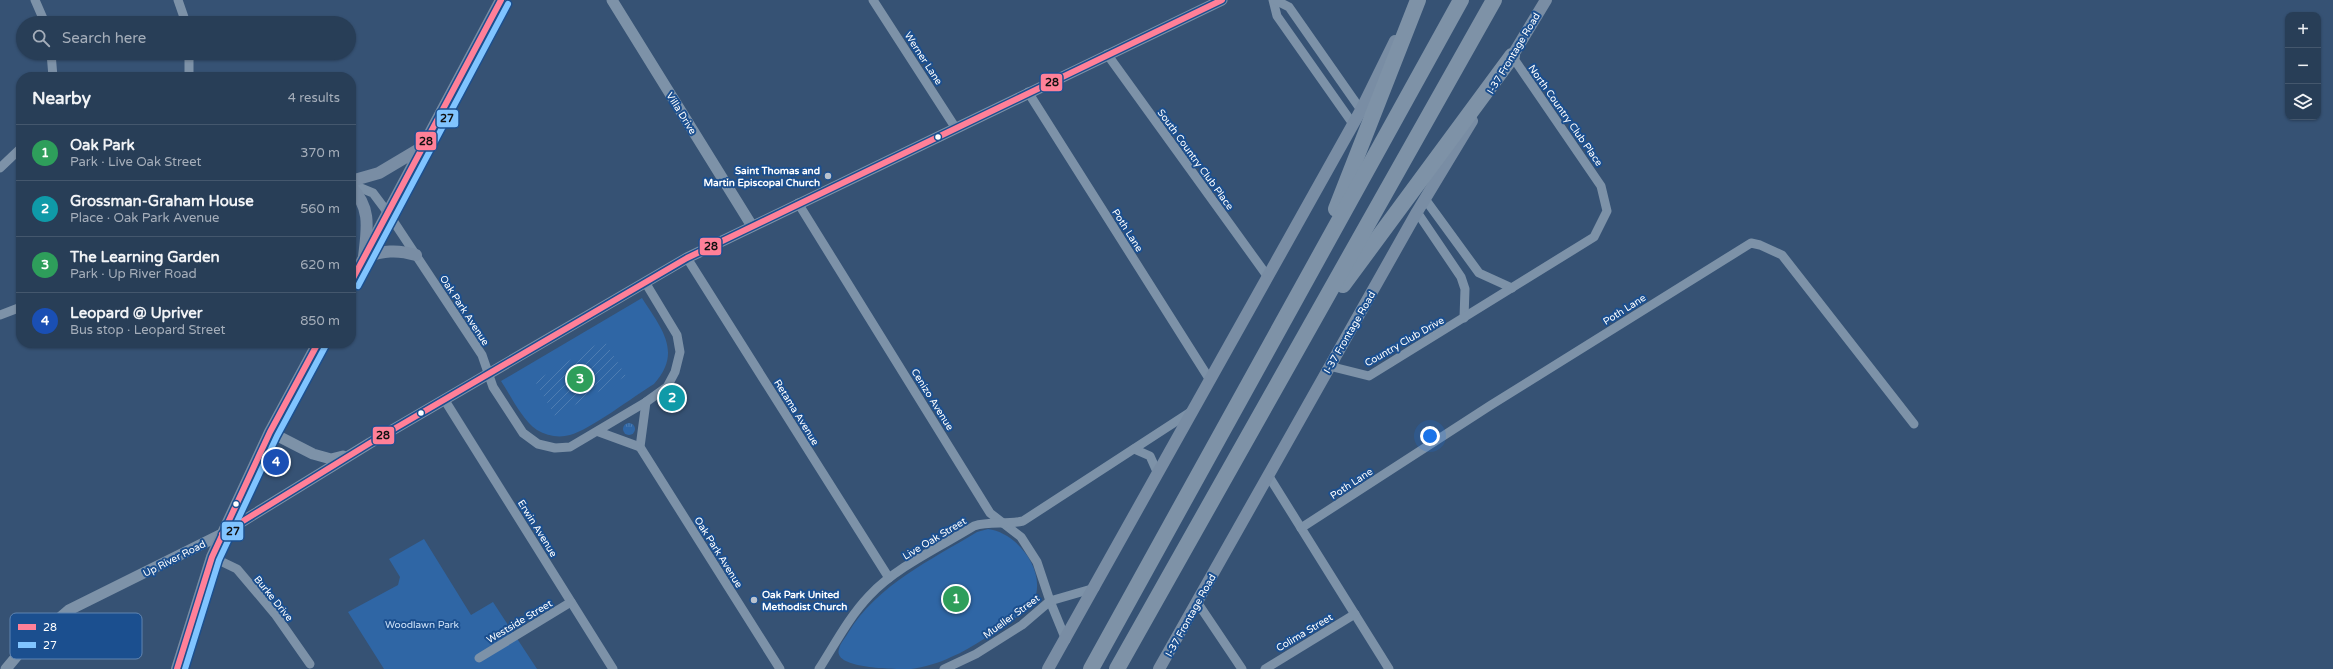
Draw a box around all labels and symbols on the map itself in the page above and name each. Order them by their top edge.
street label: I-37 Frontage Road [1485,11,1543,96]
street label: Werner Lane [902,30,945,87]
street label: North Country Club Place [1526,63,1605,169]
line badge: 28 [1040,73,1063,92]
text: 28 [1045,76,1059,89]
street label: Villa Drive [664,90,699,137]
street label: South Country Club Place [1155,107,1236,213]
line badge: 27 [436,109,459,128]
text: 27 [440,112,454,125]
line badge: 28 [415,131,437,151]
unlabelled marker [933,132,943,142]
text: 28 [419,135,433,148]
place label: Saint Thomas and Martin Episcopal Church [703,165,820,189]
marker: Saint Thomas and Martin Episcopal Church [823,171,833,181]
street label: Poth Lane [1109,207,1145,254]
line badge: 28 [699,237,722,256]
text: 28 [704,240,718,253]
street label: Oak Park Avenue [437,273,492,348]
street label: I-37 Frontage Road [1321,289,1378,376]
street label: Poth Lane [1601,292,1648,328]
street label: Country Club Drive [1363,314,1447,369]
pin: 3 [567,364,593,394]
street label: Cenizo Avenue [908,366,956,433]
street label: Retama Avenue [771,377,821,448]
pin: 2 [659,383,685,413]
unlabelled marker [416,408,426,418]
line badge: 28 [372,426,395,445]
your location [1420,426,1440,446]
text: 28 [376,429,390,442]
pin: 4 [263,447,289,477]
street label: Poth Lane [1328,465,1375,502]
street label: Erwin Avenue [515,498,560,560]
unlabelled marker [231,499,241,509]
street label: Oak Park Avenue [691,515,745,591]
street label: Live Oak Street [901,515,969,563]
line badge: 27 [221,521,244,541]
text: 27 [226,525,240,538]
street label: Up River Road [141,538,208,580]
street label: I-37 Frontage Road [1163,572,1219,659]
street label: Burke Drive [251,573,295,624]
pin: 1 [943,584,969,614]
place label: Oak Park United Methodist Church [762,589,847,613]
street label: Mueller Street [981,592,1042,641]
marker: Oak Park United Methodist Church [749,595,759,605]
street label: Westside Street [485,597,555,646]
street label: Colima Street [1274,611,1335,654]
legend [10,613,142,659]
park label: Woodlawn Park [385,619,460,631]
text: 28 [43,621,57,634]
text: 27 [43,639,57,652]

